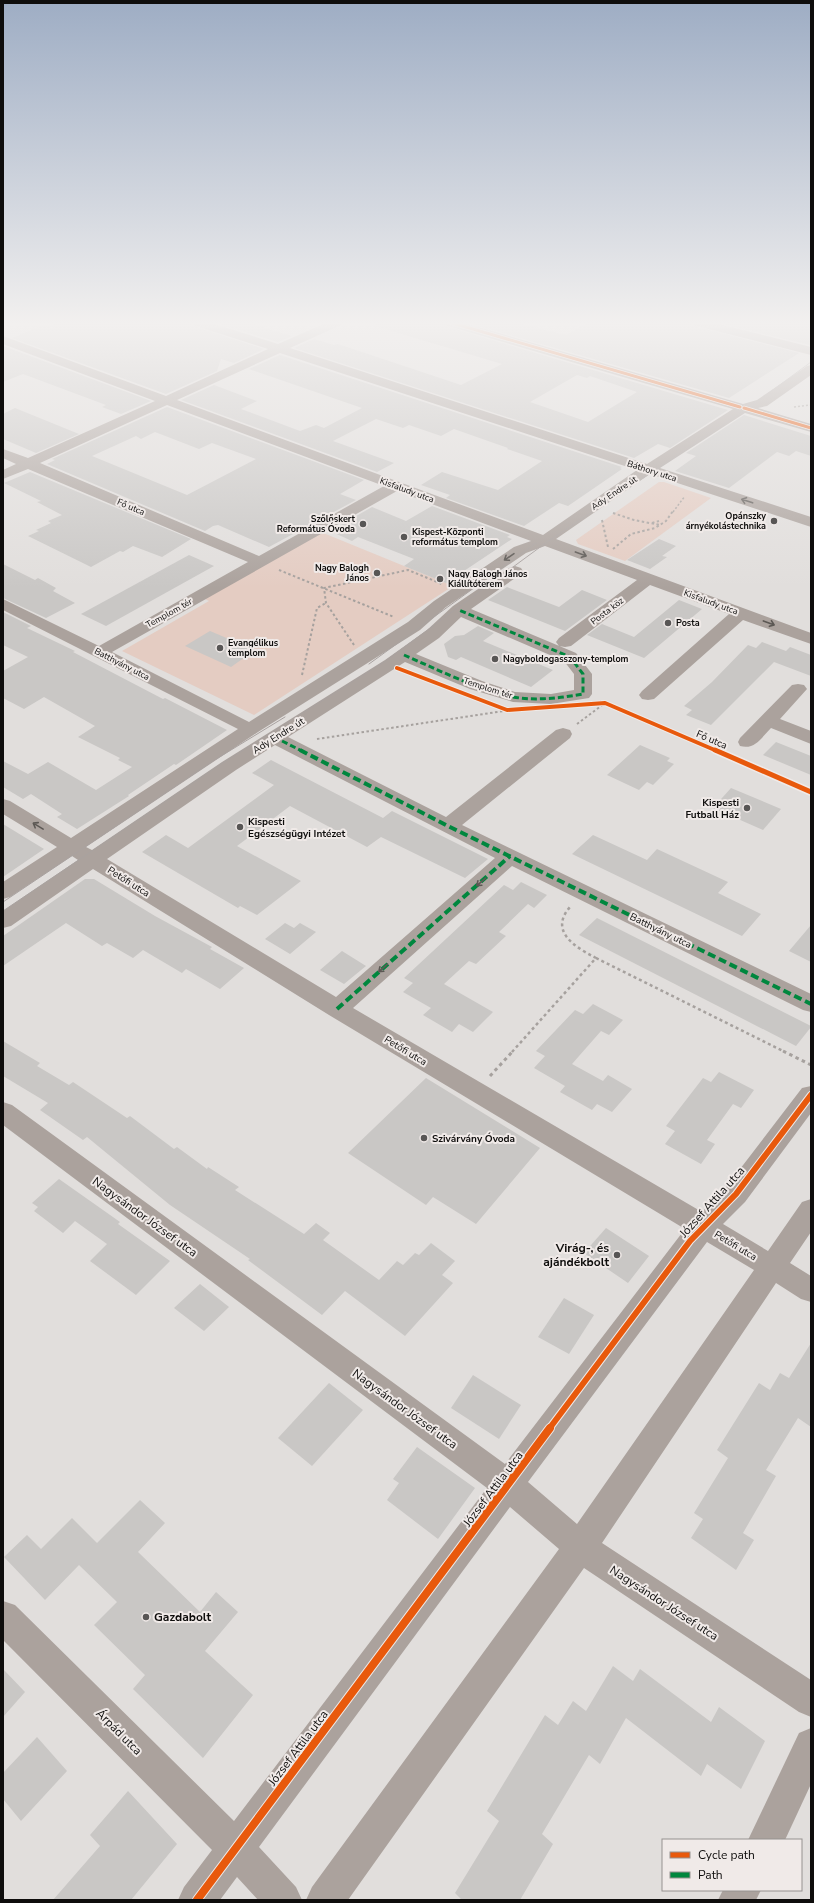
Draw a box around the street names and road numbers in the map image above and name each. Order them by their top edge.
street label: Báthory utca [626,457,679,485]
street label: Ady Endre út [589,473,640,513]
street label: Kisfaludy utca [378,475,436,505]
street label: Fő utca [115,496,147,518]
street label: Kisfaludy utca [682,587,740,617]
street label: Templom tér [144,595,195,631]
street label: Posta köz [588,595,626,627]
street label: Batthyány utca [92,645,152,683]
street label: Templom tér [462,674,515,702]
street label: Ady Endre út [250,714,308,757]
street label: Fő utca [694,727,729,753]
street label: Petőfi utca [105,863,152,900]
street label: Batthyány utca [627,910,694,952]
street label: Petőfi utca [382,1033,429,1069]
street label: József Attila utca [675,1163,748,1242]
street label: Nagysándor József utca [89,1173,201,1261]
street label: Petőfi utca [712,1228,759,1264]
street label: Nagysándor József utca [349,1365,461,1453]
street label: József Attila utca [459,1448,527,1531]
street label: Nagysándor József utca [607,1562,721,1644]
street label: Árpád utca [92,1705,146,1759]
street label: József Attila utca [264,1707,332,1790]

